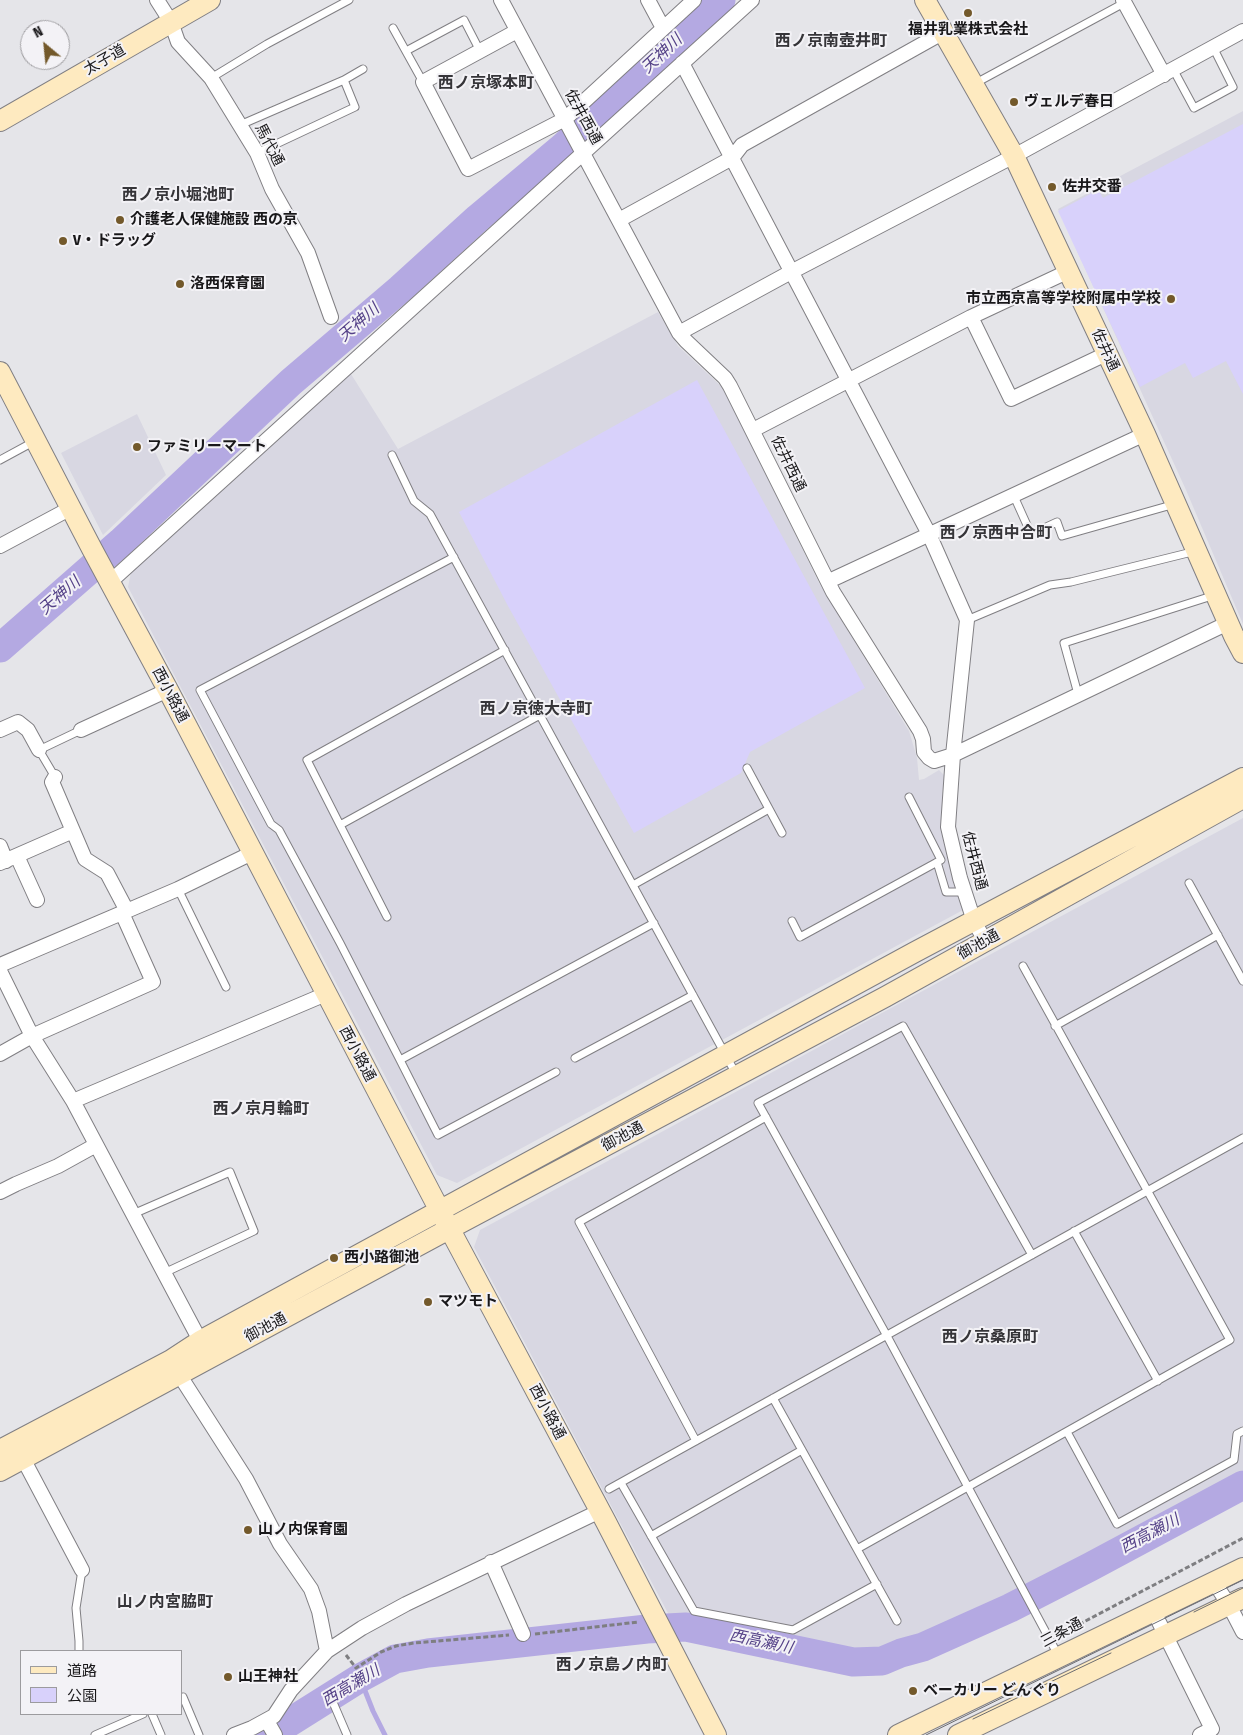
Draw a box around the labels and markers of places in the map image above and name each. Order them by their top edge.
marker: 福井乳業株式会社 [962,7,974,19]
place label: 福井乳業株式会社 [908,21,1028,39]
place label: ヴェルデ春日 [1024,93,1114,111]
marker: ヴェルデ春日 [1008,96,1020,108]
place label: 佐井交番 [1062,178,1122,196]
marker: 佐井交番 [1046,181,1058,193]
place label: 介護老人保健施設 西の京 [130,211,298,229]
marker: 介護老人保健施設 西の京 [114,214,126,226]
place label: V・ドラッグ [73,232,156,250]
marker: V・ドラッグ [57,235,69,247]
place label: 洛西保育園 [190,275,265,293]
marker: 洛西保育園 [174,278,186,290]
place label: 市立西京高等学校附属中学校 [966,290,1161,308]
marker: 市立西京高等学校附属中学校 [1165,293,1177,305]
place label: ファミリーマート [147,438,267,456]
marker: ファミリーマート [131,441,143,453]
place label: 西小路御池 [344,1249,419,1267]
marker: 西小路御池 [328,1252,340,1264]
place label: マツモト [438,1293,498,1311]
marker: マツモト [422,1296,434,1308]
place label: 山ノ内保育園 [258,1521,348,1539]
marker: 山ノ内保育園 [242,1524,254,1536]
place label: 山王神社 [238,1668,298,1686]
marker: 山王神社 [222,1671,234,1683]
place label: ベーカリー どんぐり [923,1682,1061,1700]
marker: ベーカリー どんぐり [907,1685,919,1697]

